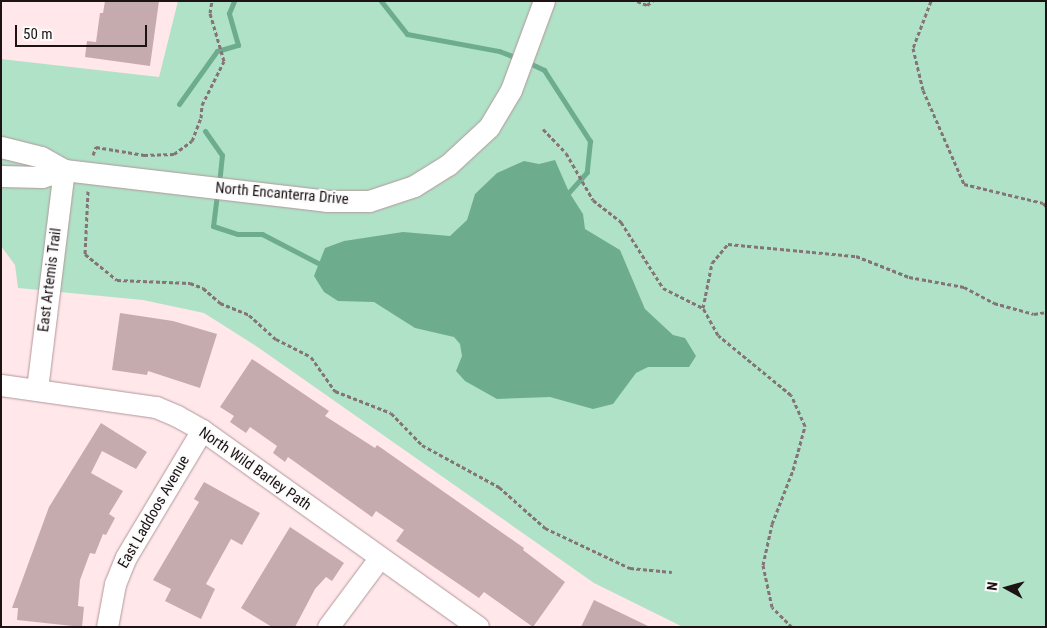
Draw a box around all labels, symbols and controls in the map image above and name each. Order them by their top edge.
scale bar [18,15,150,47]
text: 50 m [23,25,53,43]
street label: North Encanterra Drive [215,179,349,209]
street label: East Artemis Trail [35,227,65,333]
street label: North Wild Barley Path [195,423,315,515]
street label: East Laddoos Avenue [114,452,194,572]
north arrow [982,563,1032,613]
text: N [984,581,1001,591]

